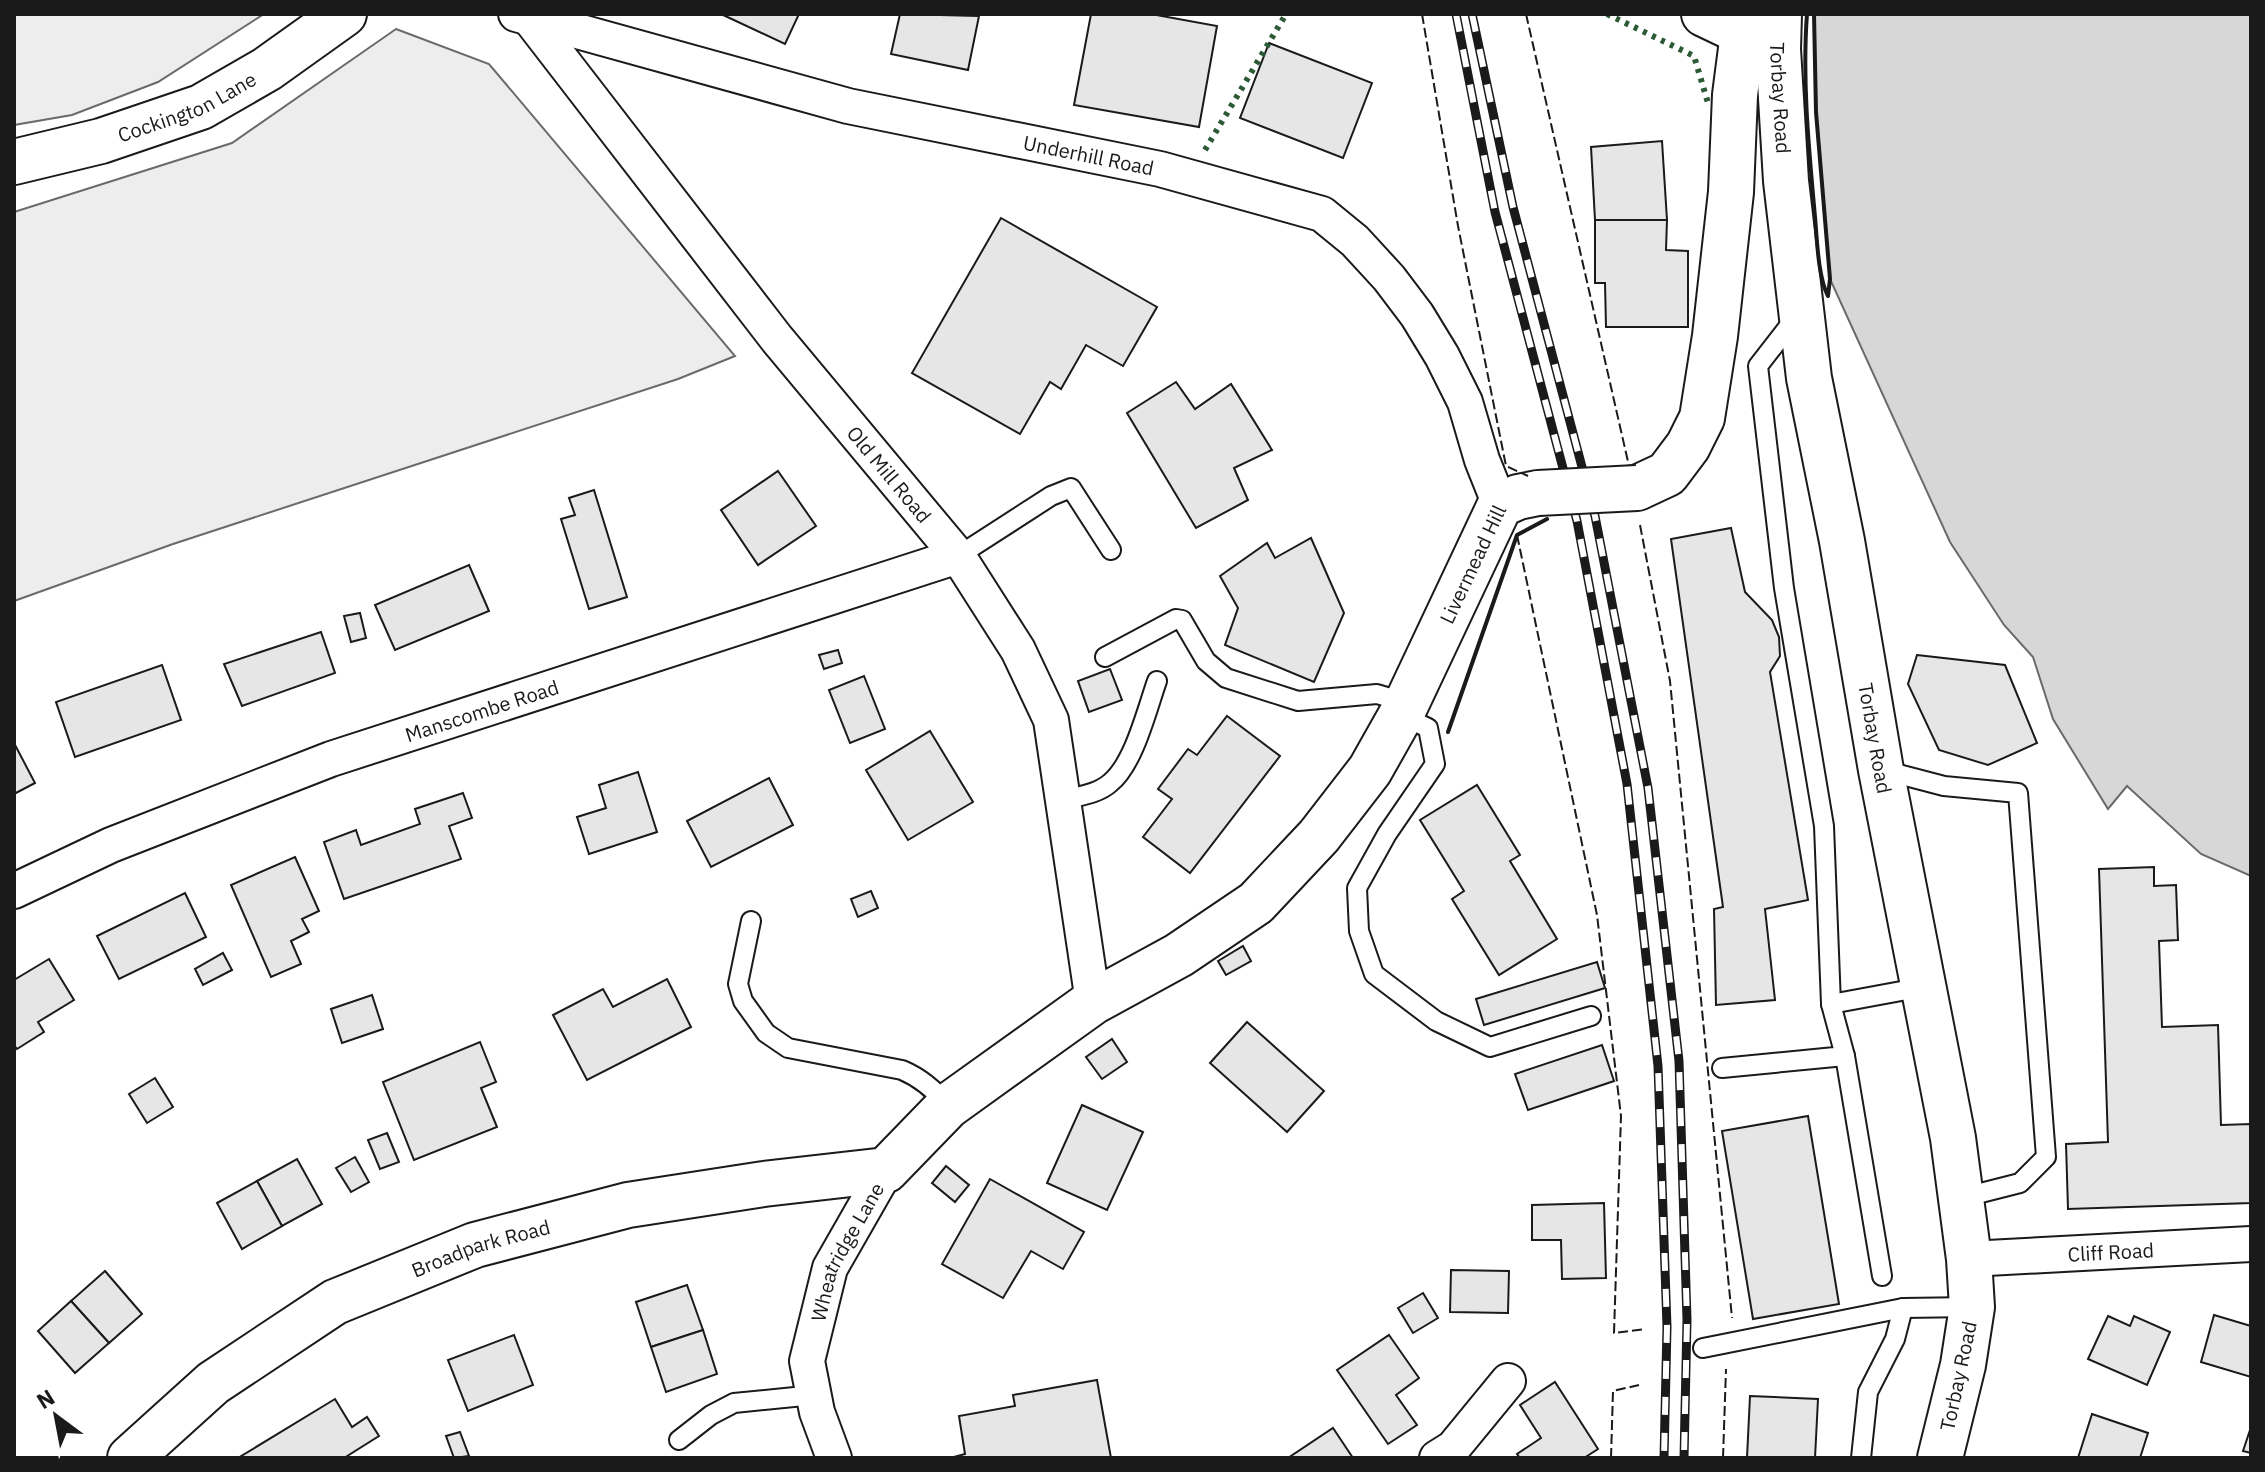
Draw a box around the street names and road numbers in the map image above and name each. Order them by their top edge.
street label: Torbay Road [1764,42,1798,154]
street label: Cockington Lane [114,65,261,148]
street label: Underhill Road [1021,128,1156,181]
street label: Old Mill Road [841,420,938,528]
street label: Livermead Hill [1433,500,1512,628]
street label: Manscombe Road [401,673,562,748]
street label: Torbay Road [1853,681,1899,796]
street label: Wheatridge Lane [804,1177,890,1324]
street label: Broadpark Road [407,1212,553,1283]
street label: Cliff Road [2067,1236,2155,1267]
street label: Torbay Road [1933,1319,1983,1433]

